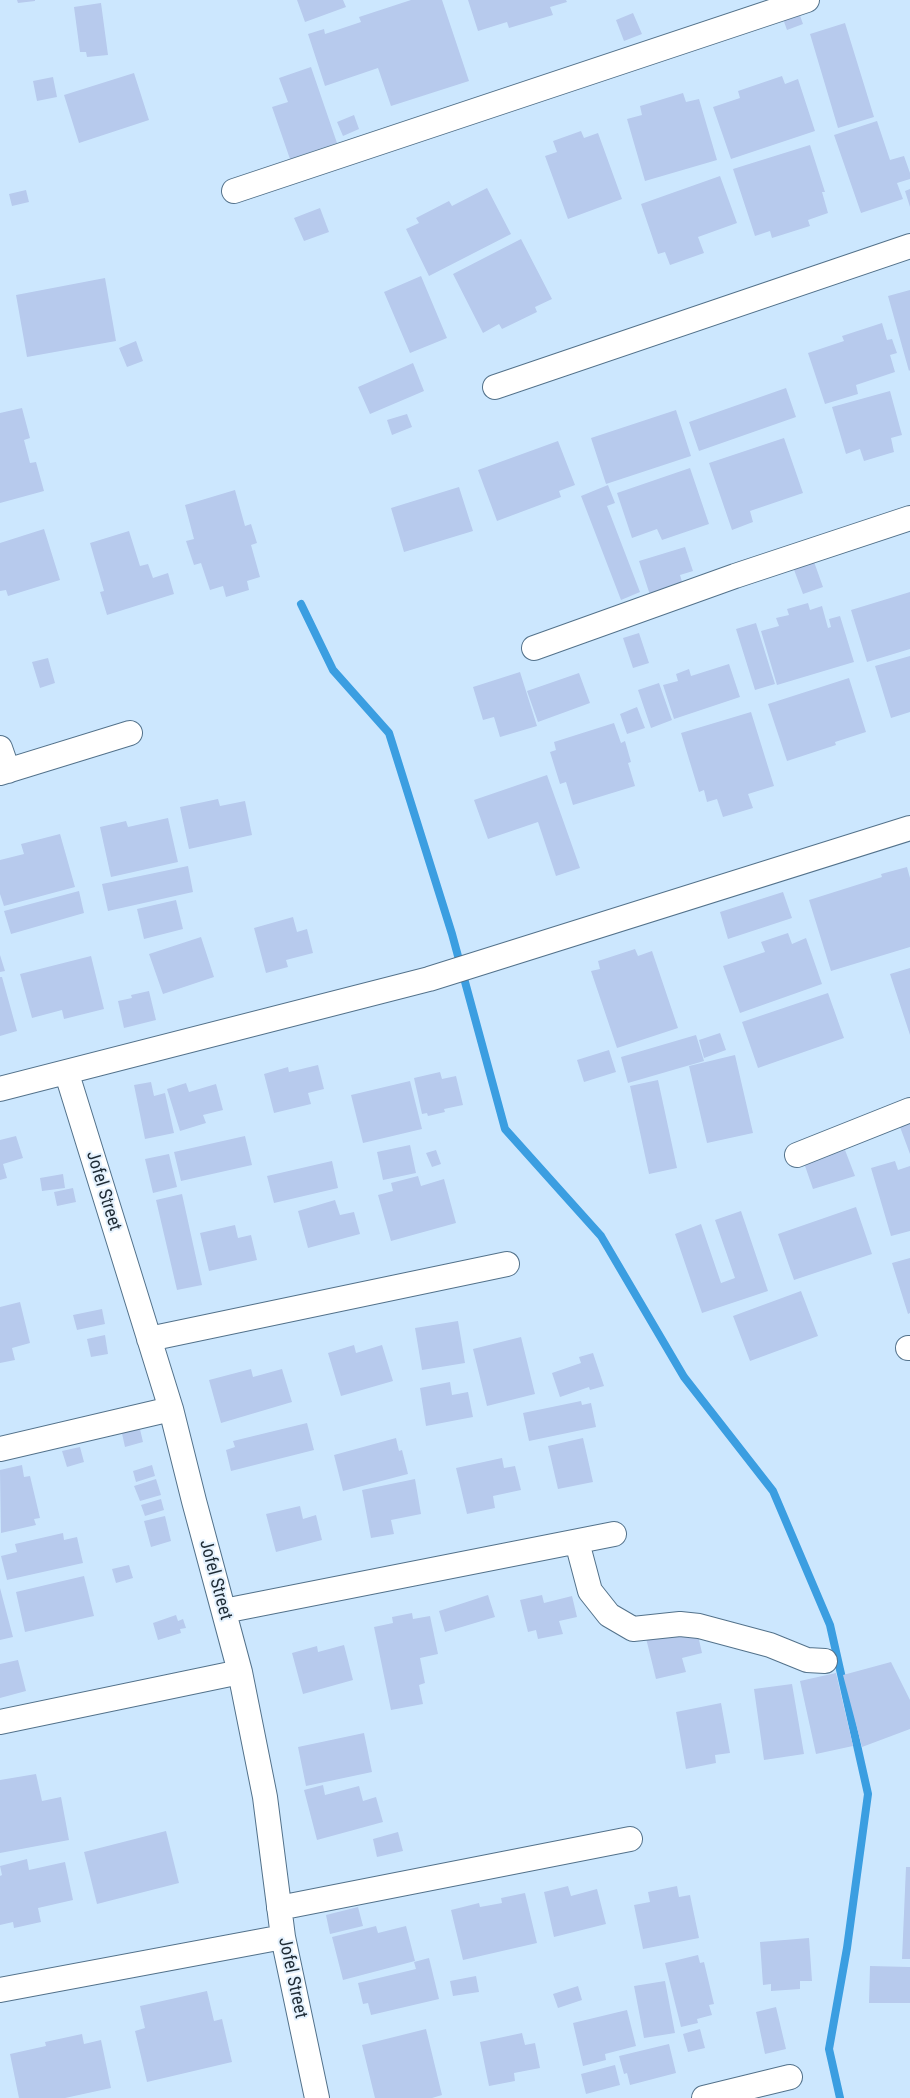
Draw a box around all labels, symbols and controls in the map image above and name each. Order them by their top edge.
street label: Jofel Street [81,1149,125,1233]
street label: Jofel Street [194,1538,236,1622]
street label: Jofel Street [273,1936,311,2020]

